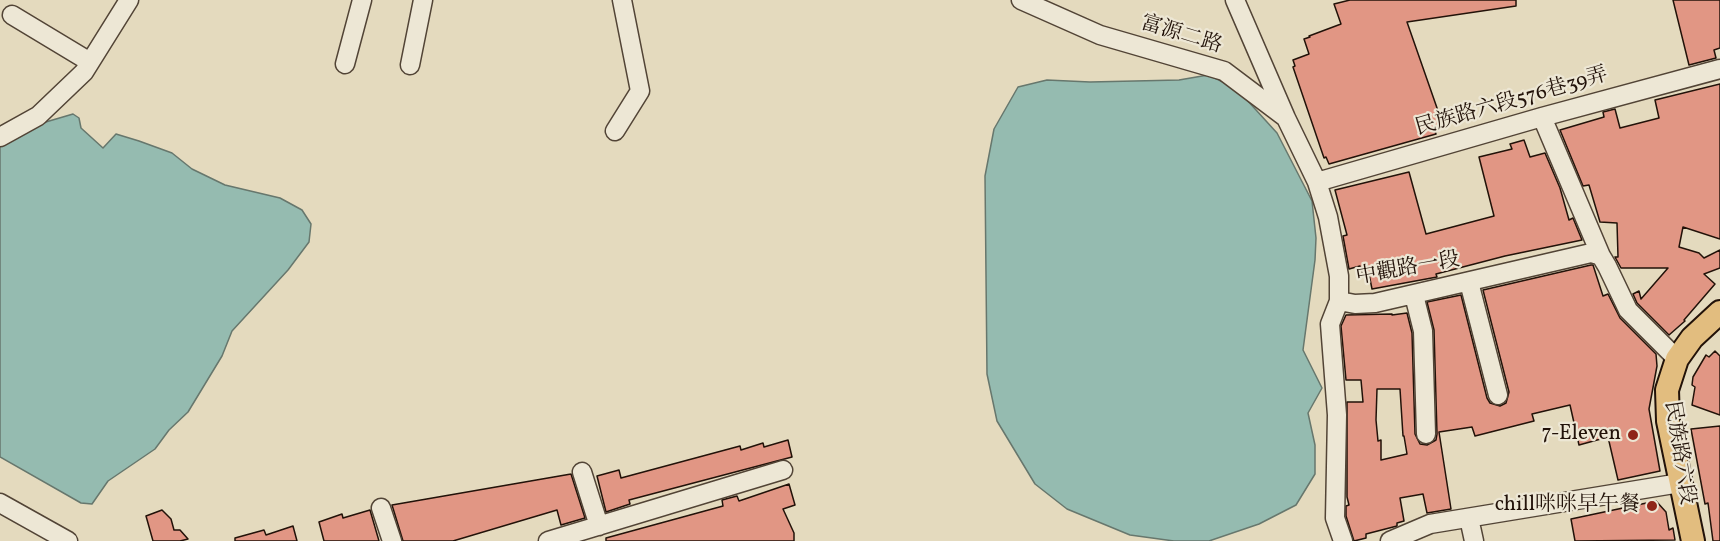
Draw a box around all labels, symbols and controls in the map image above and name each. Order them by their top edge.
street label: 富源二路 [1137,12,1225,60]
street label: 民族路六段576巷39弄 [1413,63,1611,143]
street label: 中觀路一段 [1354,248,1462,292]
street label: 民族路六段 [1657,399,1699,507]
place label: 7-Eleven [1541,422,1621,448]
marker: 7-Eleven [1626,428,1640,442]
place label: chill咪咪早午餐 [1495,493,1640,519]
marker: chill咪咪早午餐 [1645,499,1659,513]

